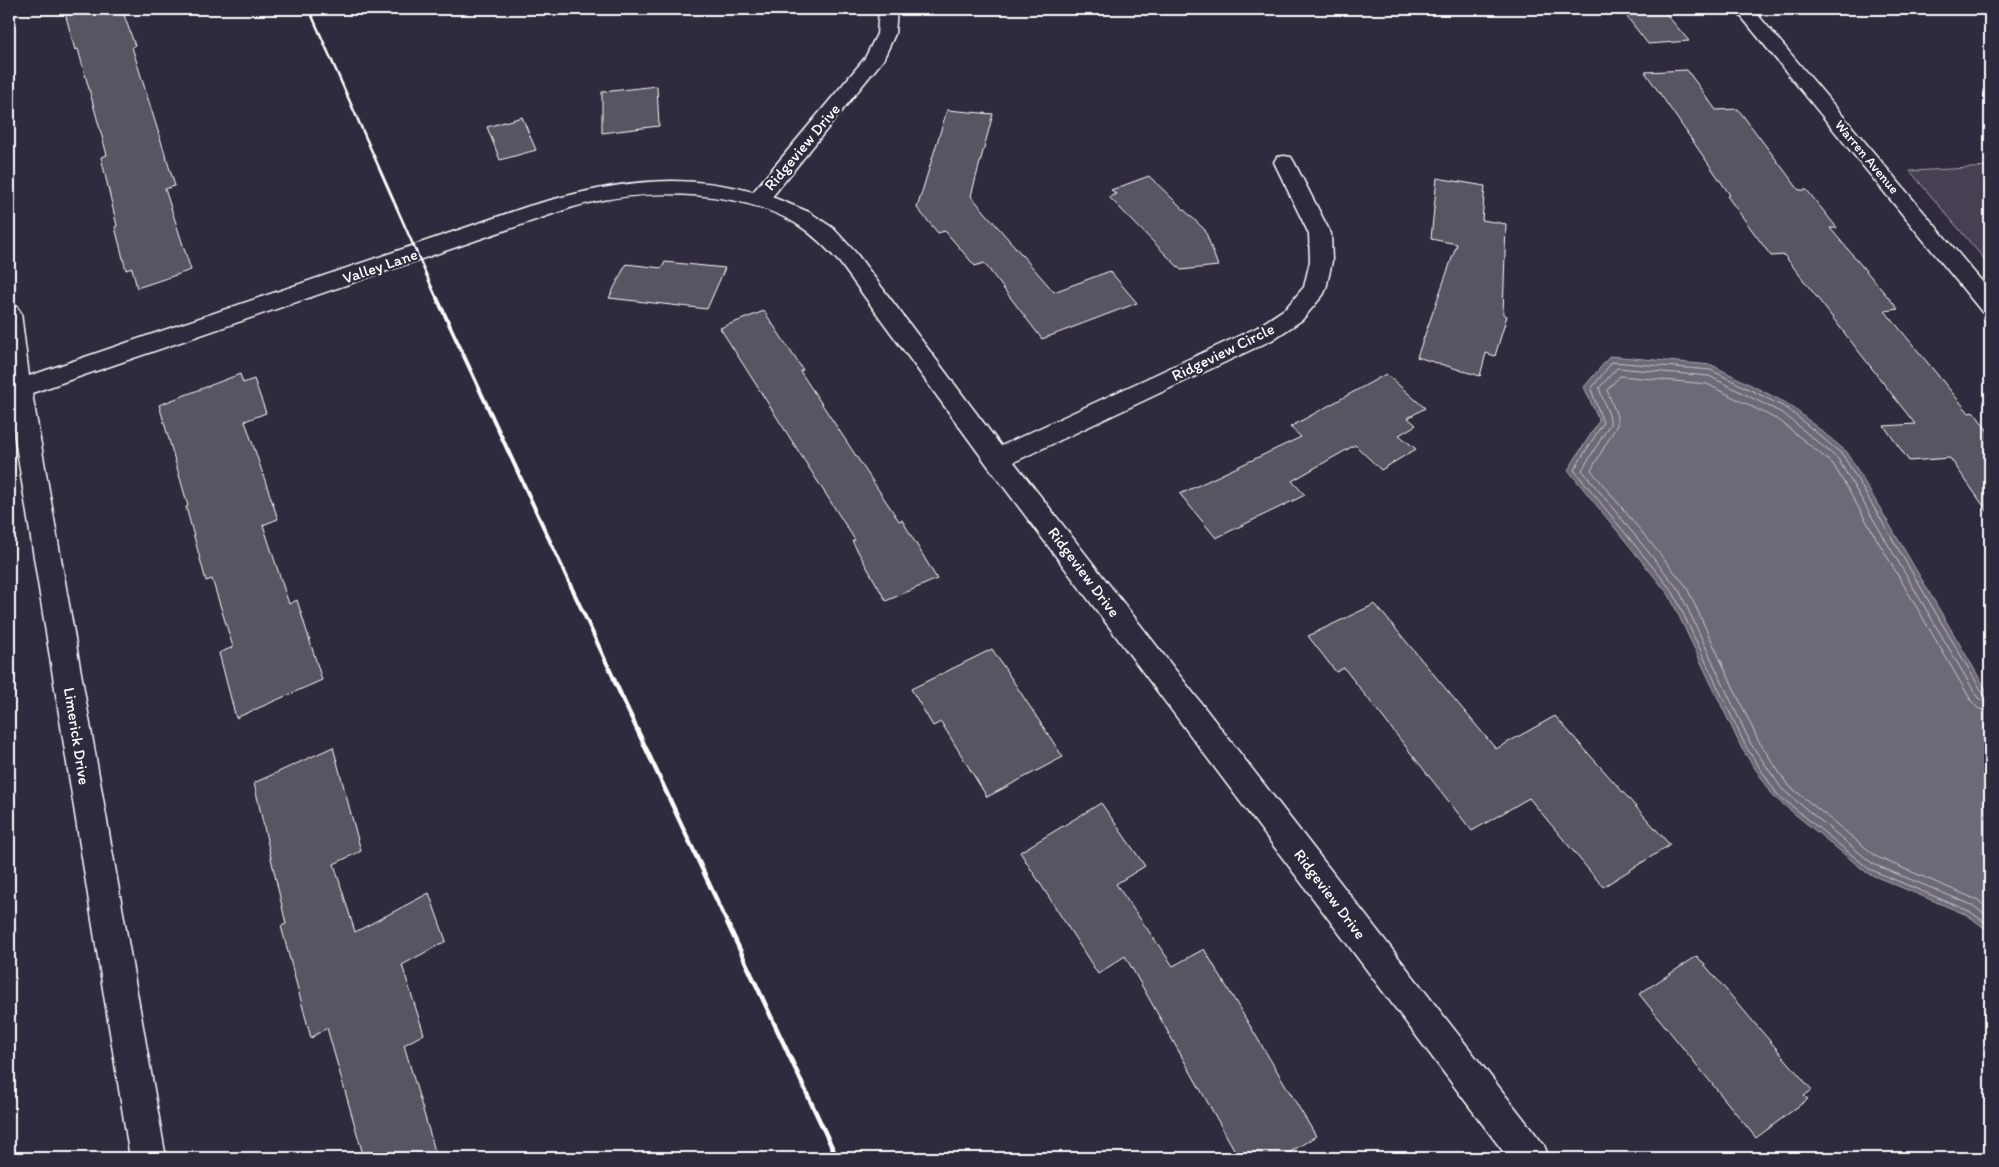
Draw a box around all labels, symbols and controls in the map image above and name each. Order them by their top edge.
street label: Ridgeview Drive [760,99,844,194]
street label: Warren Avenue [1831,117,1903,198]
street label: Valley Lane [340,244,420,288]
street label: Ridgeview Circle [1168,319,1278,385]
street label: Ridgeview Drive [1044,523,1124,621]
street label: Limerick Drive [60,686,94,786]
street label: Ridgeview Drive [1290,845,1370,943]

